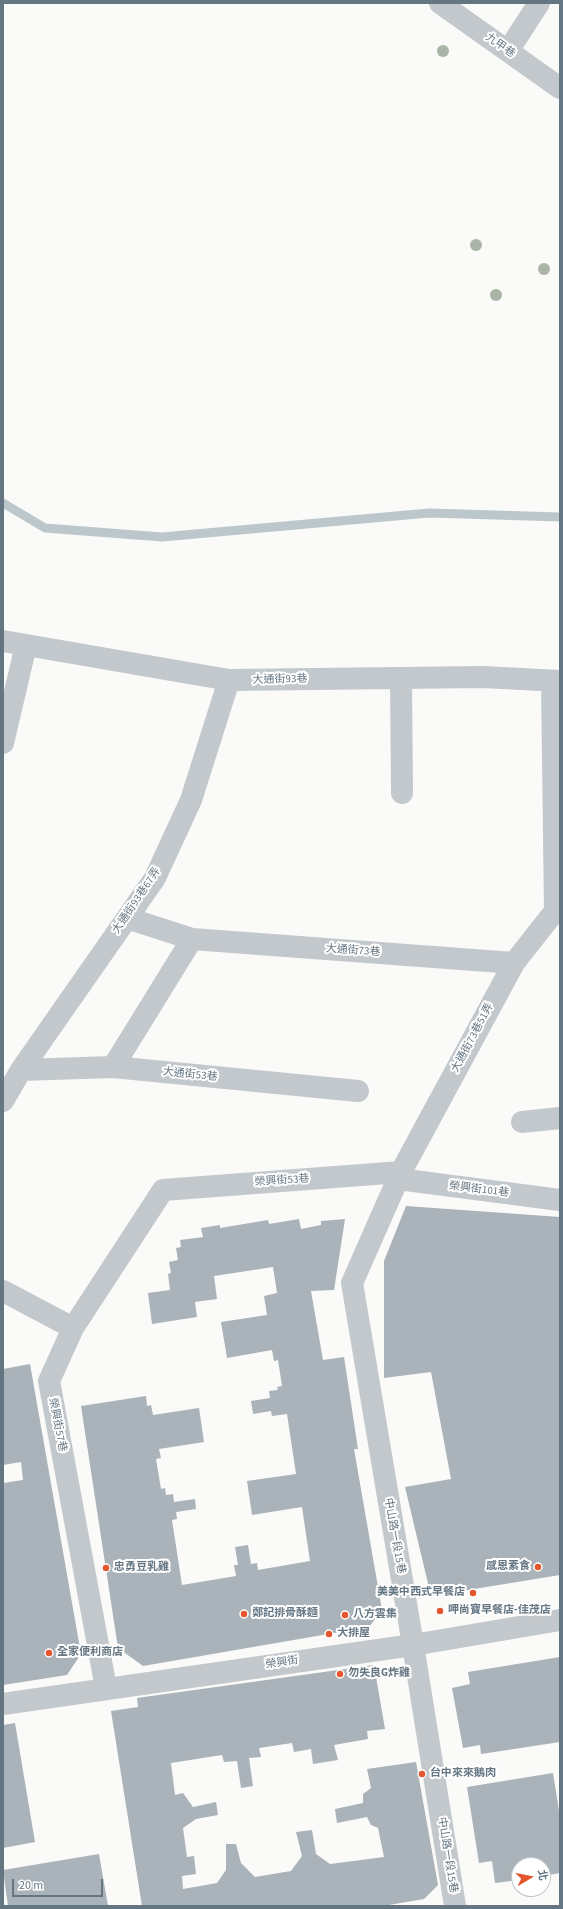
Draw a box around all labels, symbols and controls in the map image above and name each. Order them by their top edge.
street label: 九甲巷 [483,31,517,61]
street label: 大通街93巷 [252,673,308,687]
street label: 大通街93巷67弄 [110,865,164,937]
street label: 大通街73巷 [325,943,381,959]
street label: 大通街73巷51弄 [449,1001,497,1075]
street label: 大通街53巷 [162,1066,218,1084]
street label: 榮興街53巷 [254,1173,310,1189]
street label: 榮興街101巷 [448,1180,510,1200]
street label: 榮興街57巷 [45,1397,69,1453]
street label: 中山路一段15巷 [381,1497,407,1575]
place label: 感恩素食 [486,1560,530,1574]
place label: 忠勇豆乳雞 [114,1561,169,1575]
marker: 感恩素食 [533,1562,543,1572]
marker: 忠勇豆乳雞 [101,1563,111,1573]
place label: 美美中西式早餐店 [377,1586,465,1600]
marker: 美美中西式早餐店 [468,1588,478,1598]
place label: 呷尚寶早餐店-佳茂店 [448,1604,551,1618]
marker: 呷尚寶早餐店-佳茂店 [435,1606,445,1616]
place label: 鄭記排骨酥麵 [252,1607,318,1621]
place label: 八方雲集 [353,1608,397,1622]
marker: 鄭記排骨酥麵 [239,1609,249,1619]
marker: 八方雲集 [340,1610,350,1620]
place label: 大排屋 [337,1627,370,1641]
marker: 大排屋 [324,1629,334,1639]
place label: 全家便利商店 [57,1646,123,1660]
marker: 全家便利商店 [44,1648,54,1658]
street label: 榮興街 [265,1654,299,1672]
place label: 勿失良G炸雞 [348,1667,410,1681]
marker: 勿失良G炸雞 [335,1669,345,1679]
place label: 台中來來鵝肉 [430,1767,496,1781]
marker: 台中來來鵝肉 [417,1769,427,1779]
street label: 中山路一段15巷 [434,1816,460,1894]
north arrow [511,1857,551,1897]
text: 北 [534,1868,551,1882]
scale bar [14,1871,105,1897]
text: 20 m [19,1877,43,1894]

